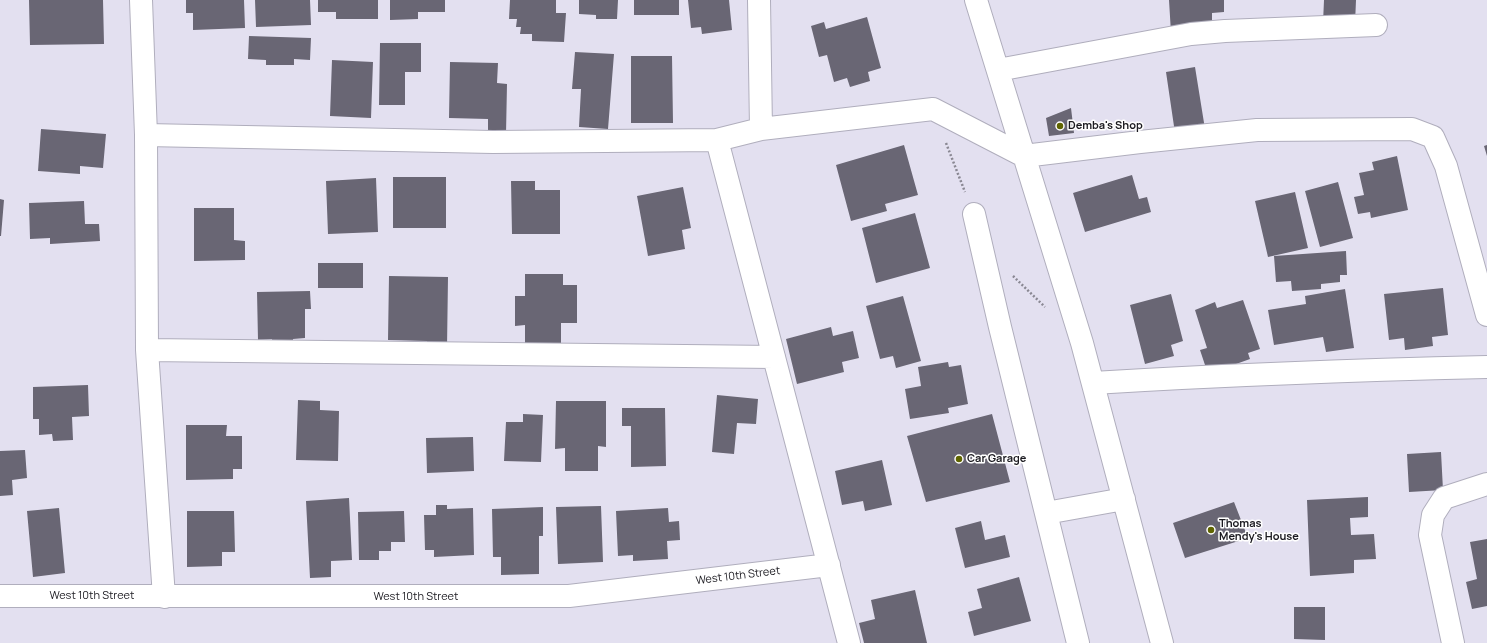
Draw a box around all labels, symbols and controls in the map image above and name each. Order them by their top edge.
place label: Demba's Shop [1068,119,1143,133]
marker: Demba's Shop [1055,121,1065,131]
place label: Car Garage [967,452,1026,466]
marker: Car Garage [954,454,964,464]
place label: Thomas Mendy's House [1219,517,1299,543]
marker: Thomas Mendy's House [1206,525,1216,535]
street label: West 10th Street [695,564,781,588]
street label: West 10th Street [50,589,134,603]
street label: West 10th Street [374,590,458,604]

